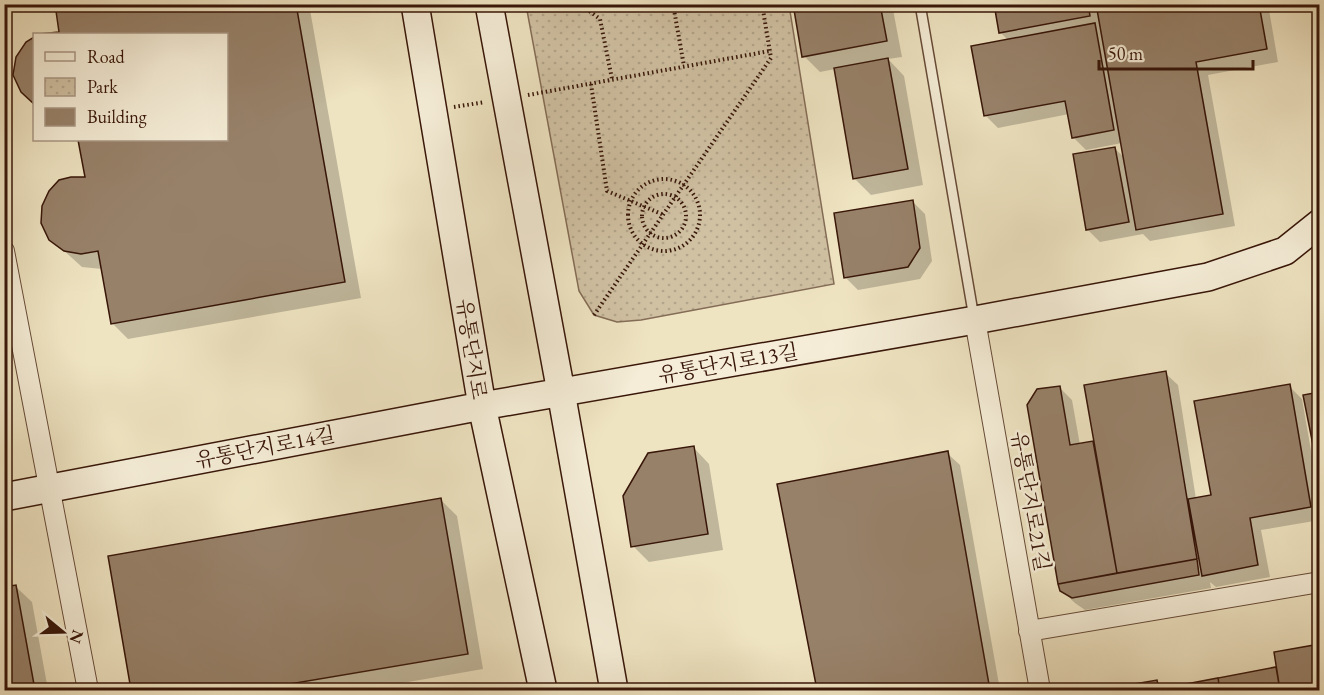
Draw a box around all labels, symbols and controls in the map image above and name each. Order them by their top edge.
legend [33,33,228,141]
scale bar [1099,33,1254,71]
text: 50 m [1108,42,1143,65]
text: Road [87,45,126,68]
text: Park [87,75,118,98]
text: Building [87,105,147,128]
street label: 유통단지로 [451,297,493,401]
street label: 유통단지로13길 [656,337,800,389]
street label: 유통단지로14길 [193,420,337,474]
street label: 유통단지로21길 [1005,429,1057,573]
north arrow [33,602,93,662]
text: N [65,627,89,646]

